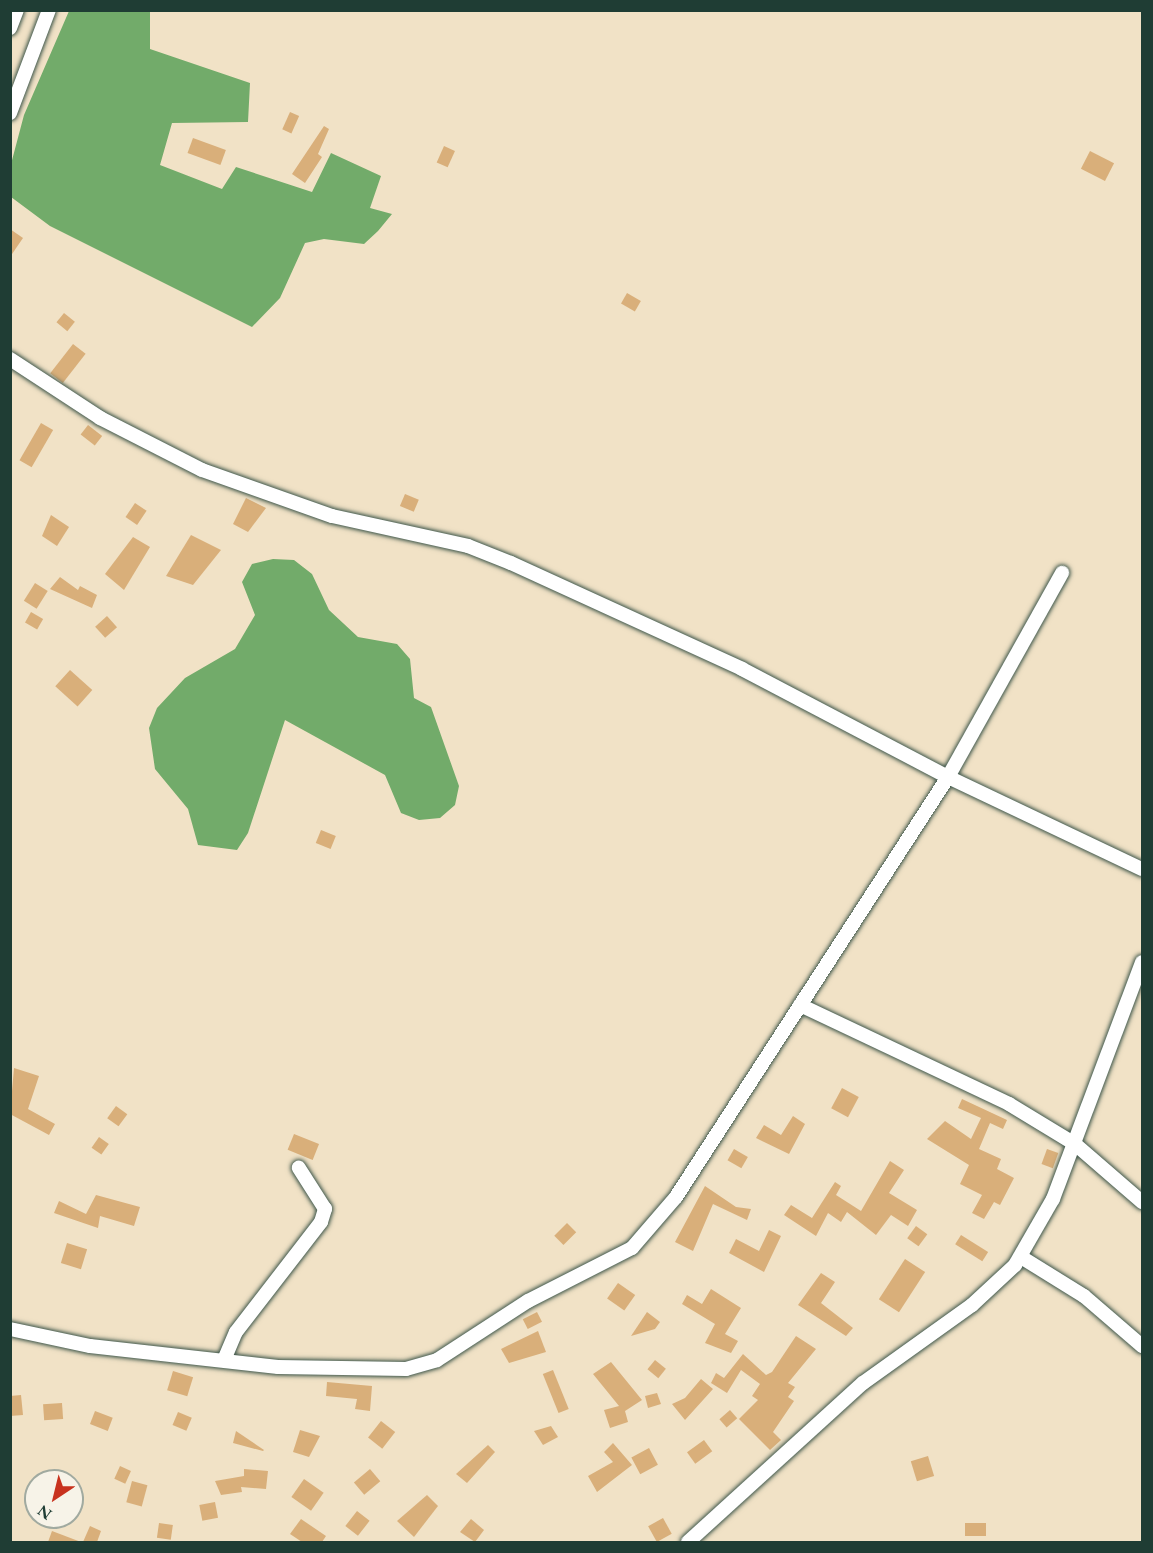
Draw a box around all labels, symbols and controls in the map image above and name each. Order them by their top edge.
north arrow [24,1469,84,1529]
text: N [33,1500,56,1525]

